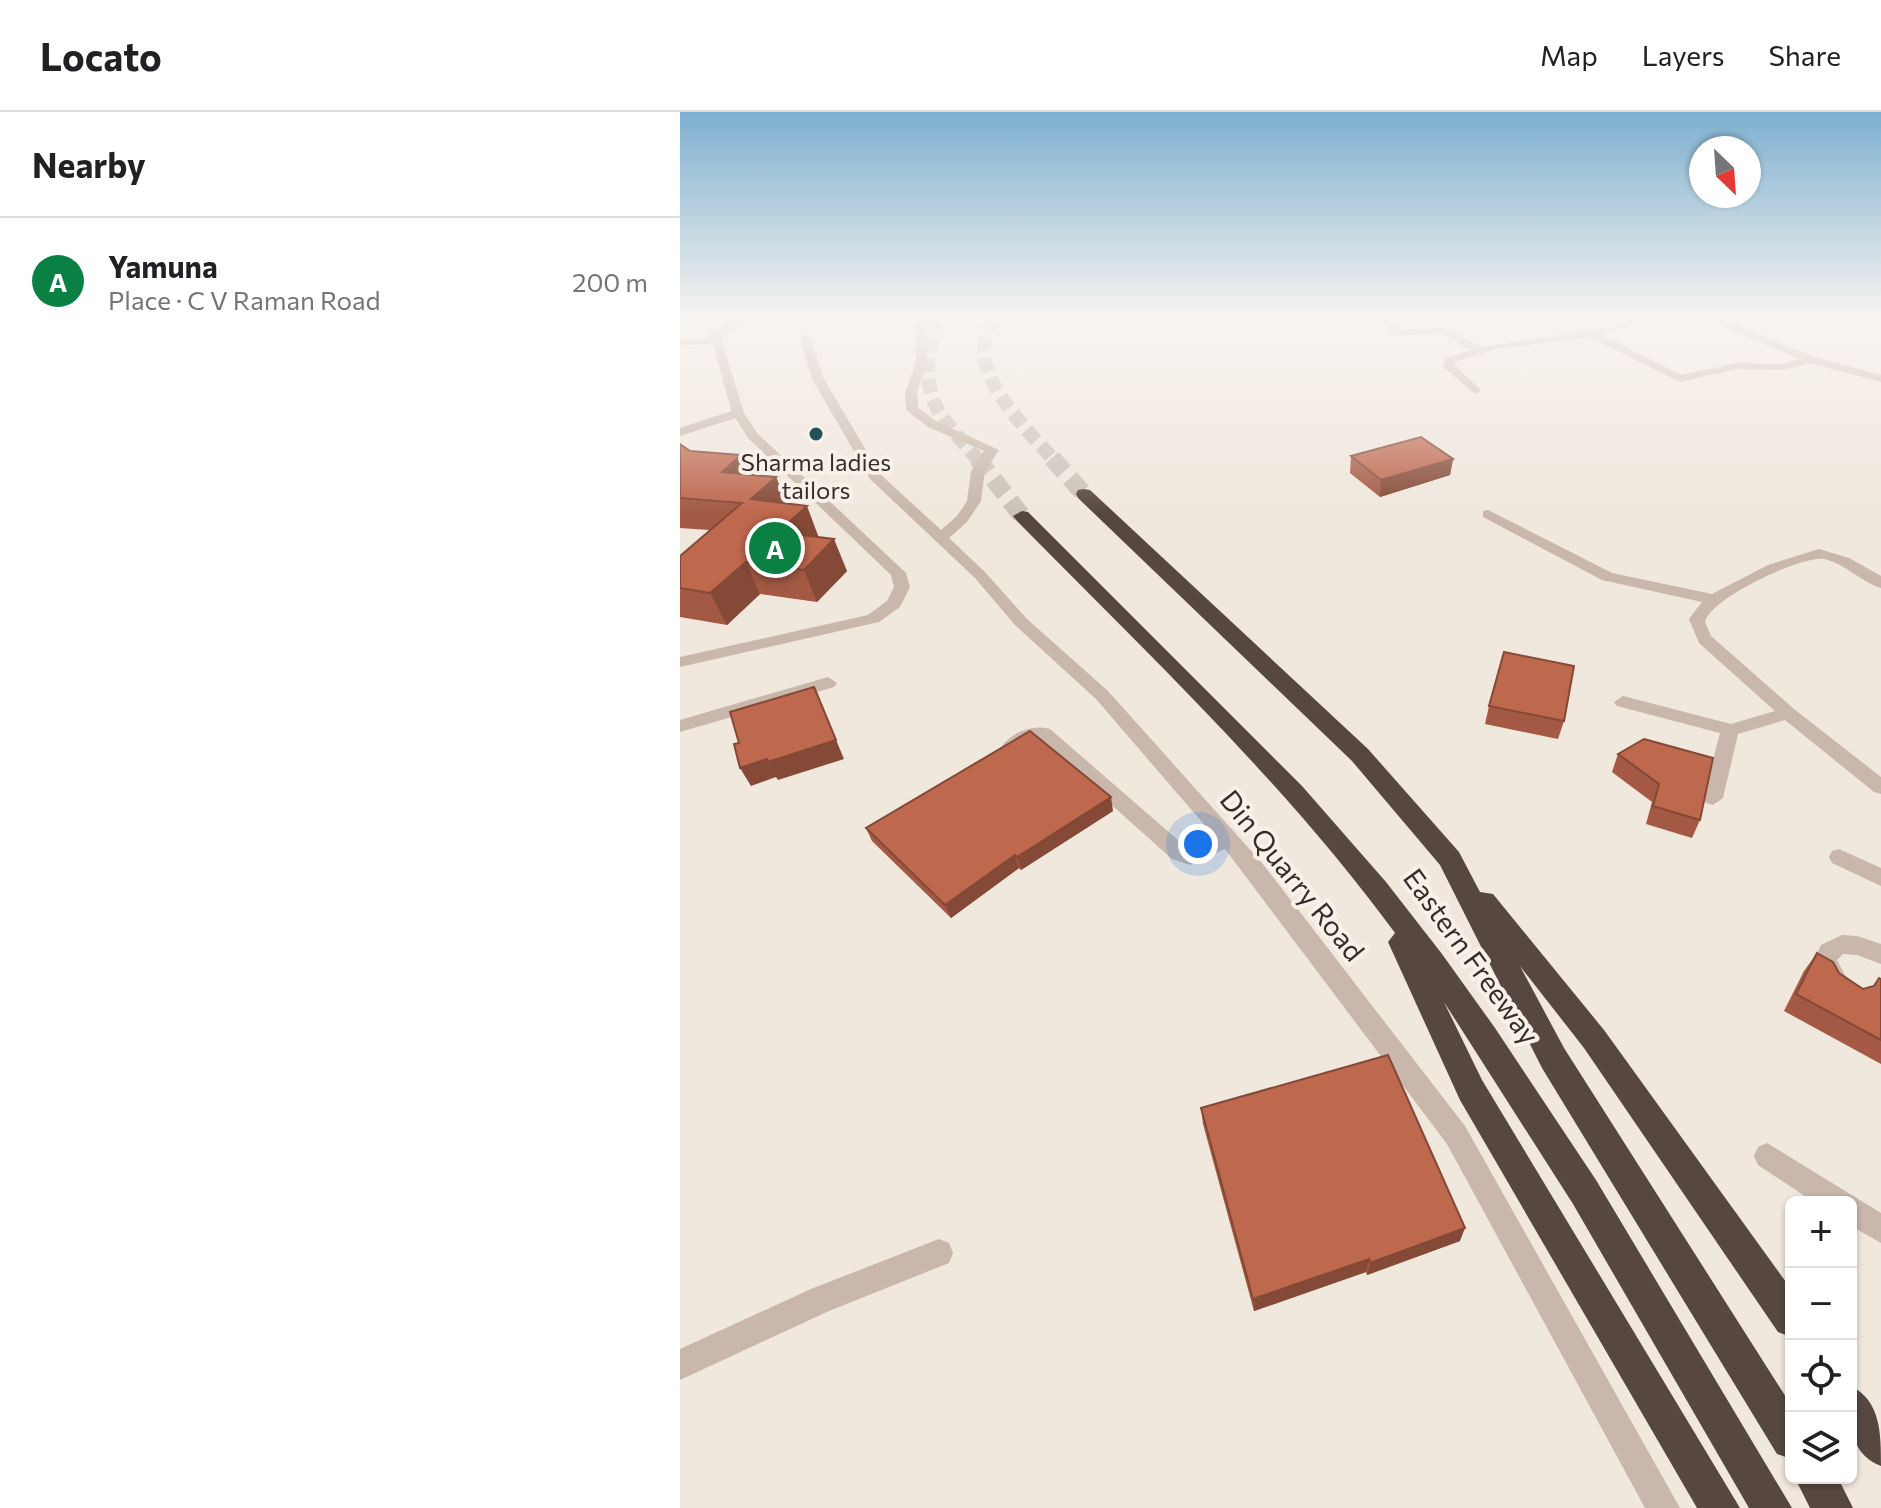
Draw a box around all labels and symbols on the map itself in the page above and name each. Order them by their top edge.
north arrow [1689,136,1761,208]
marker: Sharma ladies tailors [807,425,825,443]
place label: Sharma ladies tailors [741,447,891,504]
pin: A [749,518,801,578]
street label: Din Quarry Road [1214,783,1372,967]
your location [1178,824,1218,864]
street label: Eastern Freeway [1397,861,1547,1051]

